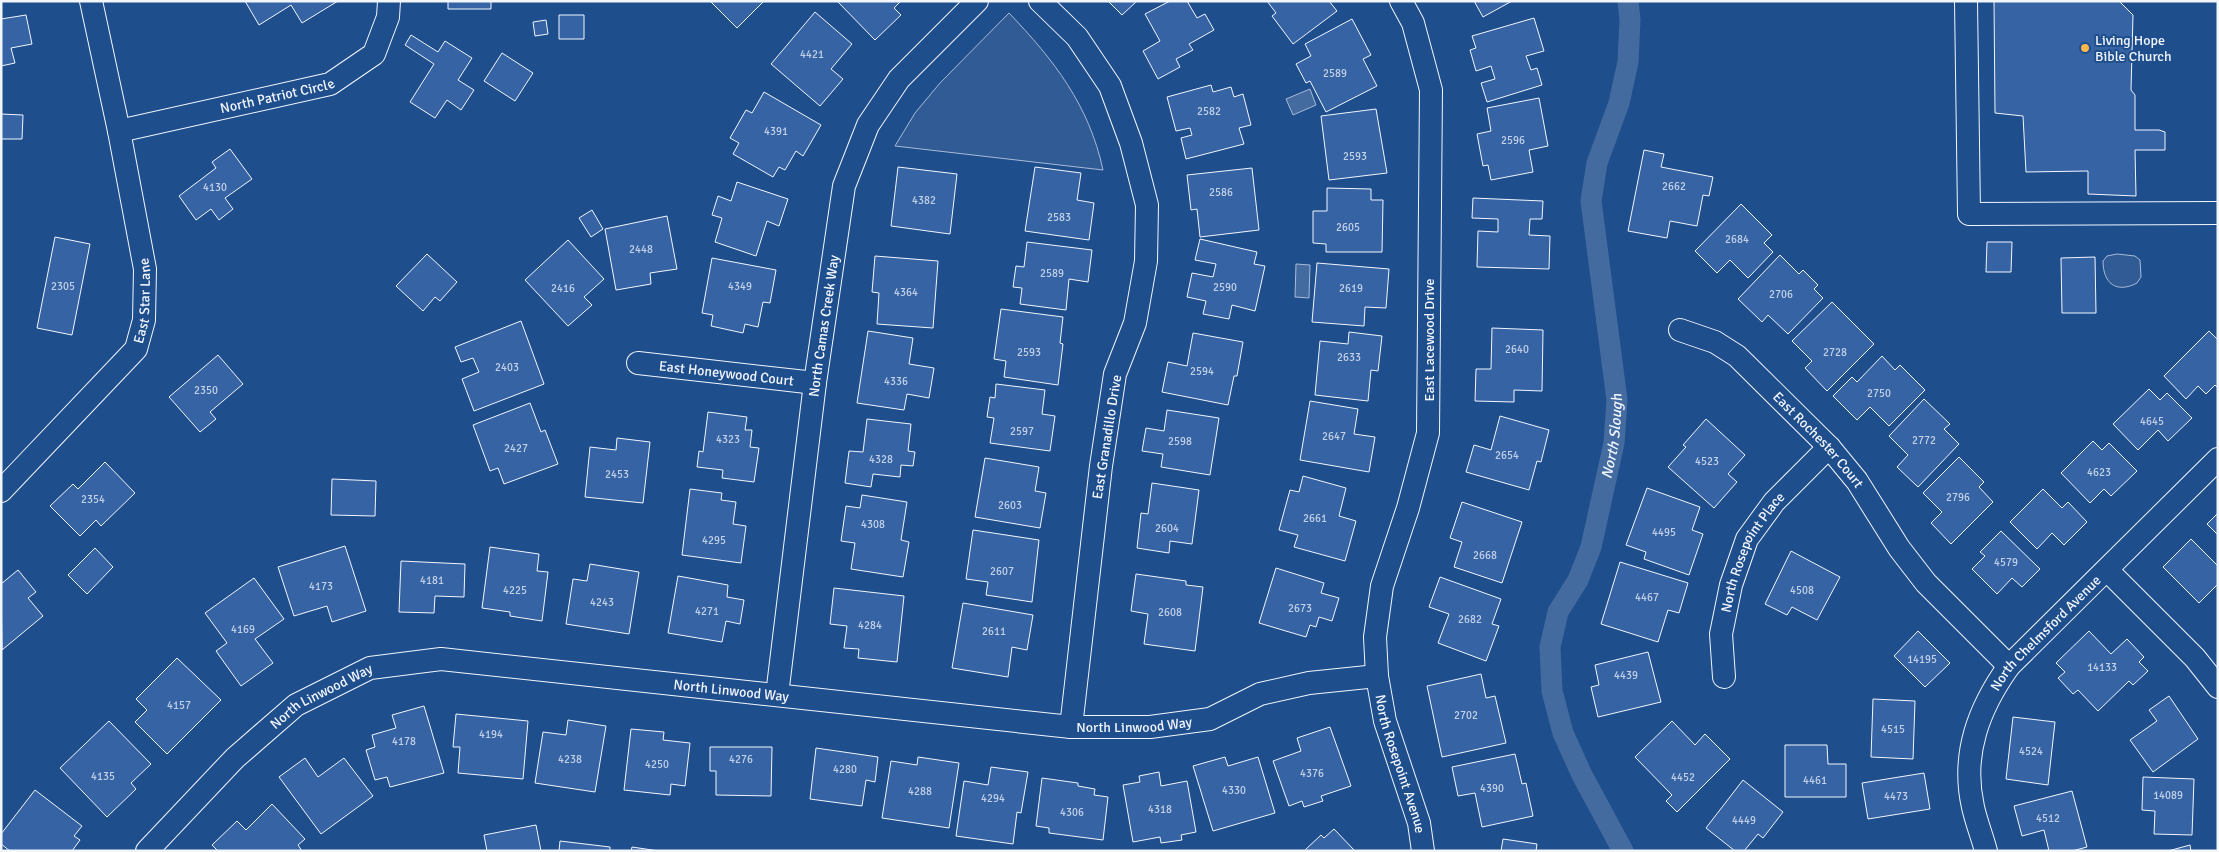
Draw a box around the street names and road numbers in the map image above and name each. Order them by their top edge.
street label: North Patriot Circle [218,75,338,117]
street label: North Camas Creek Way [805,253,842,398]
street label: East Star Lane [129,257,154,345]
street label: East Lacewood Drive [1421,279,1438,401]
street label: East Honeywood Court [658,357,795,389]
street label: East Granadillo Drive [1089,374,1125,500]
street label: East Rochester Court [1769,388,1868,491]
street label: North Rosepoint Place [1717,488,1788,614]
street label: North Chelmsford Avenue [1987,572,2104,694]
street label: North Linwood Way [266,660,375,732]
street label: North Linwood Way [673,676,790,705]
street label: North Rosepoint Avenue [1372,693,1429,834]
street label: North Linwood Way [1076,713,1193,736]

